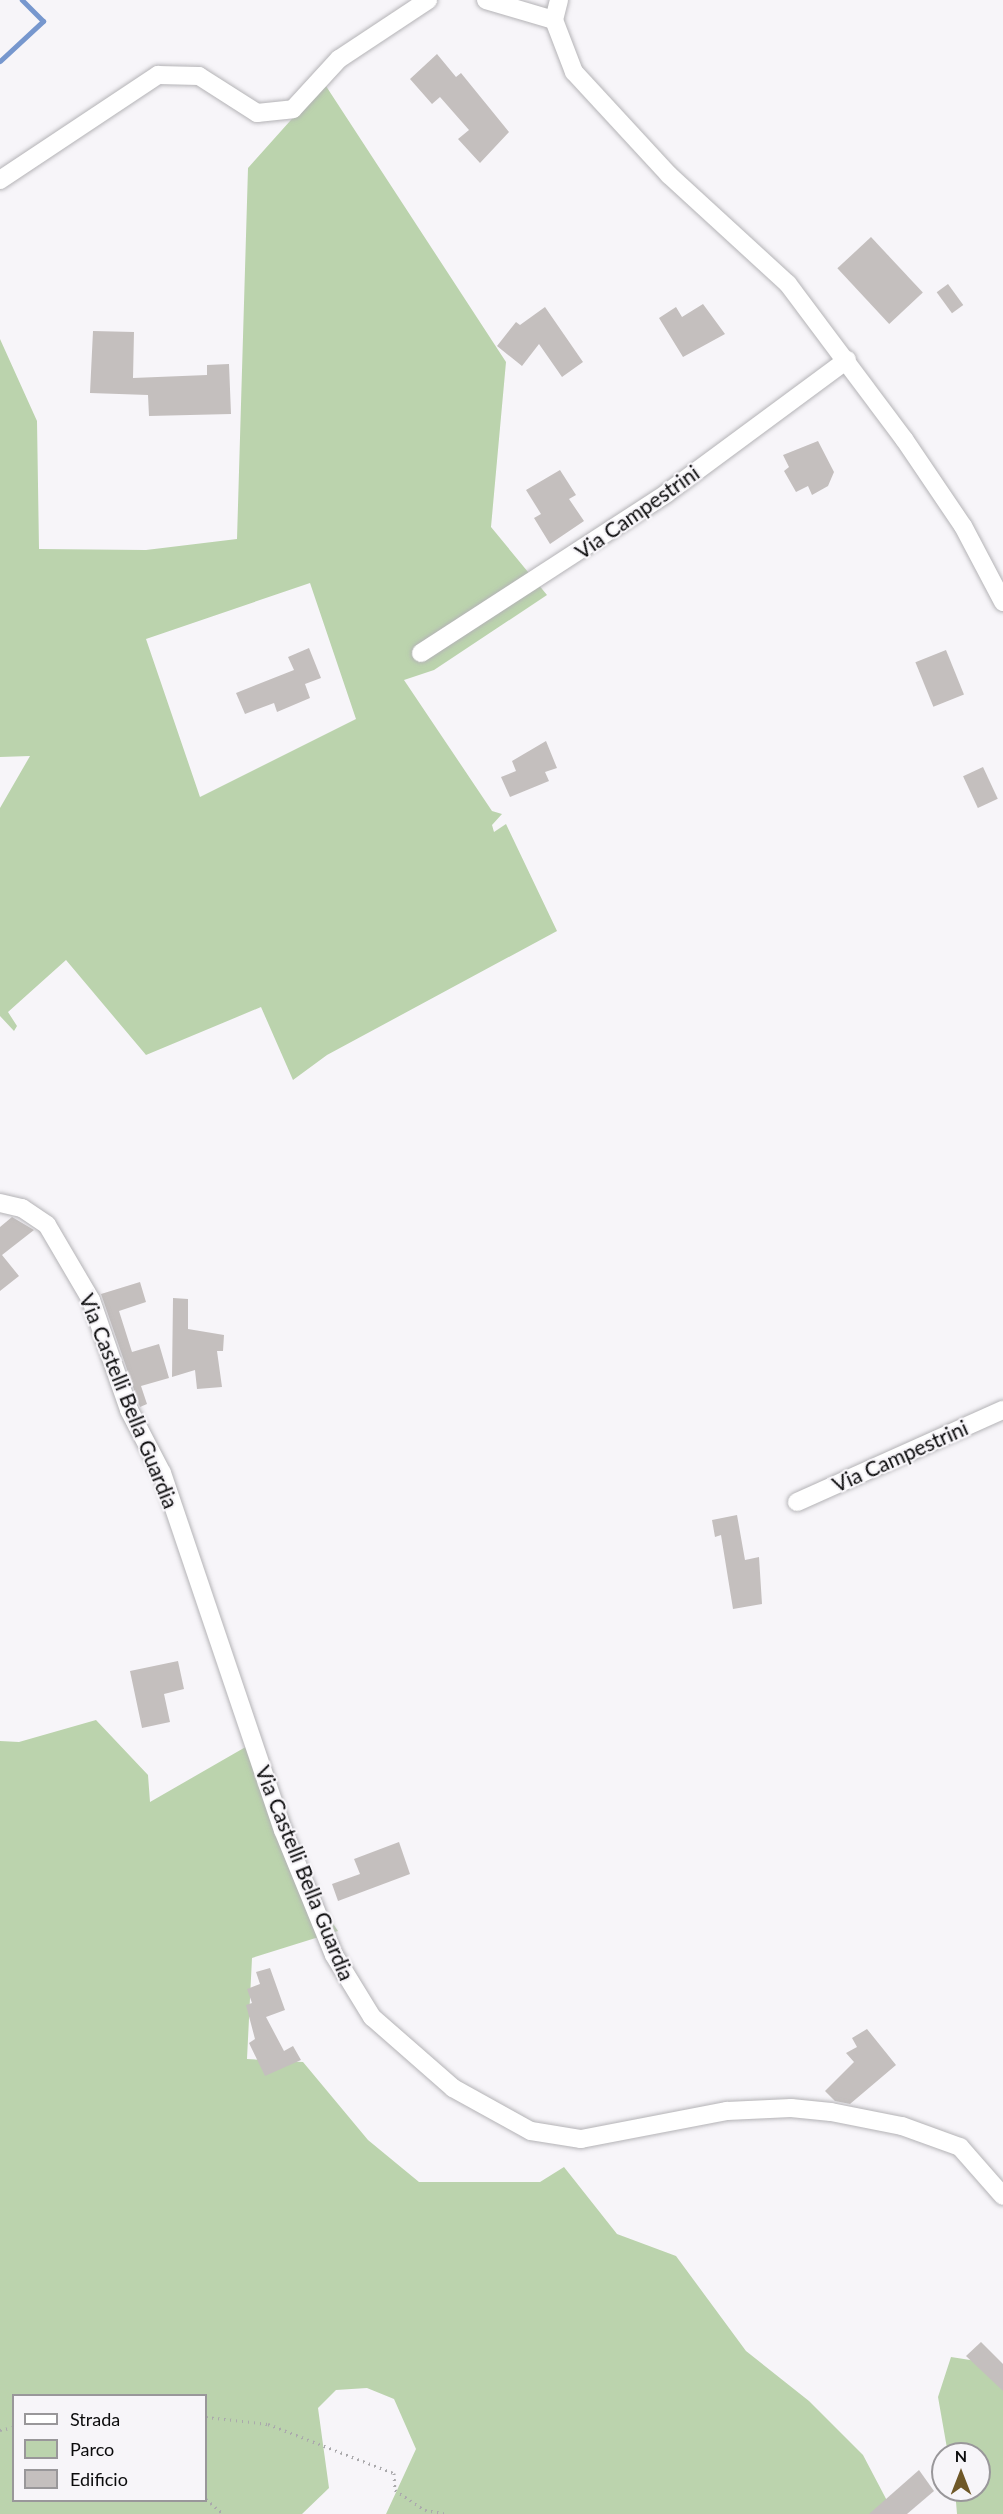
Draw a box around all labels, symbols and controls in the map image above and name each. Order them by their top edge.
street label: Via Campestrini [570,460,704,564]
street label: Via Castelli Bella Guardia [74,1290,184,1512]
street label: Via Campestrini [828,1415,972,1497]
street label: Via Castelli Bella Guardia [250,1762,360,1984]
legend [12,2394,207,2502]
text: Strada [70,2408,120,2430]
text: Parco [70,2438,114,2460]
north arrow [931,2442,991,2502]
text: N [955,2446,967,2465]
text: Edificio [70,2468,128,2490]

